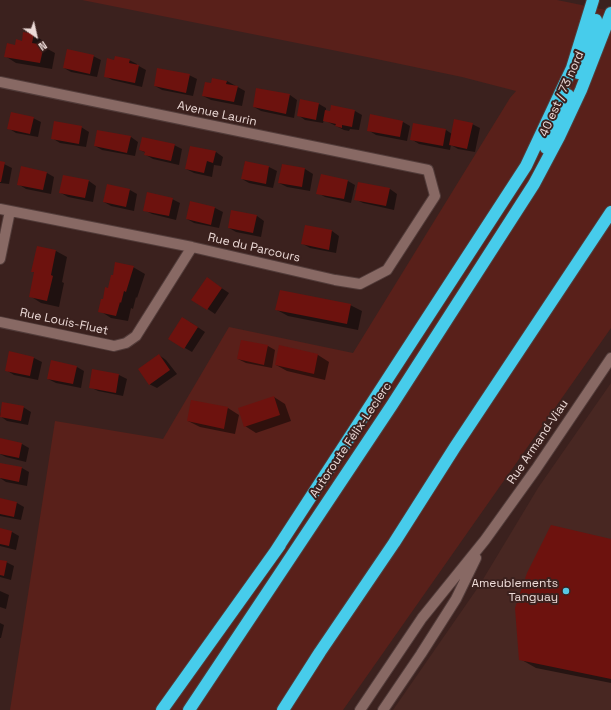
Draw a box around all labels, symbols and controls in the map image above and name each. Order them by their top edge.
north arrow [16,16,56,56]
text: N [36,38,50,54]
street label: 40 est / 73 nord [537,49,587,139]
street label: Avenue Laurin [176,99,258,129]
street label: Rue du Parcours [206,230,302,266]
street label: Rue Louis-Fluet [18,306,110,338]
street label: Autoroute Félix-Leclerc [307,380,395,500]
street label: Rue Armand-Viau [504,397,572,487]
place label: Ameublements Tanguay [471,577,558,605]
marker: Ameublements Tanguay [561,586,571,596]

